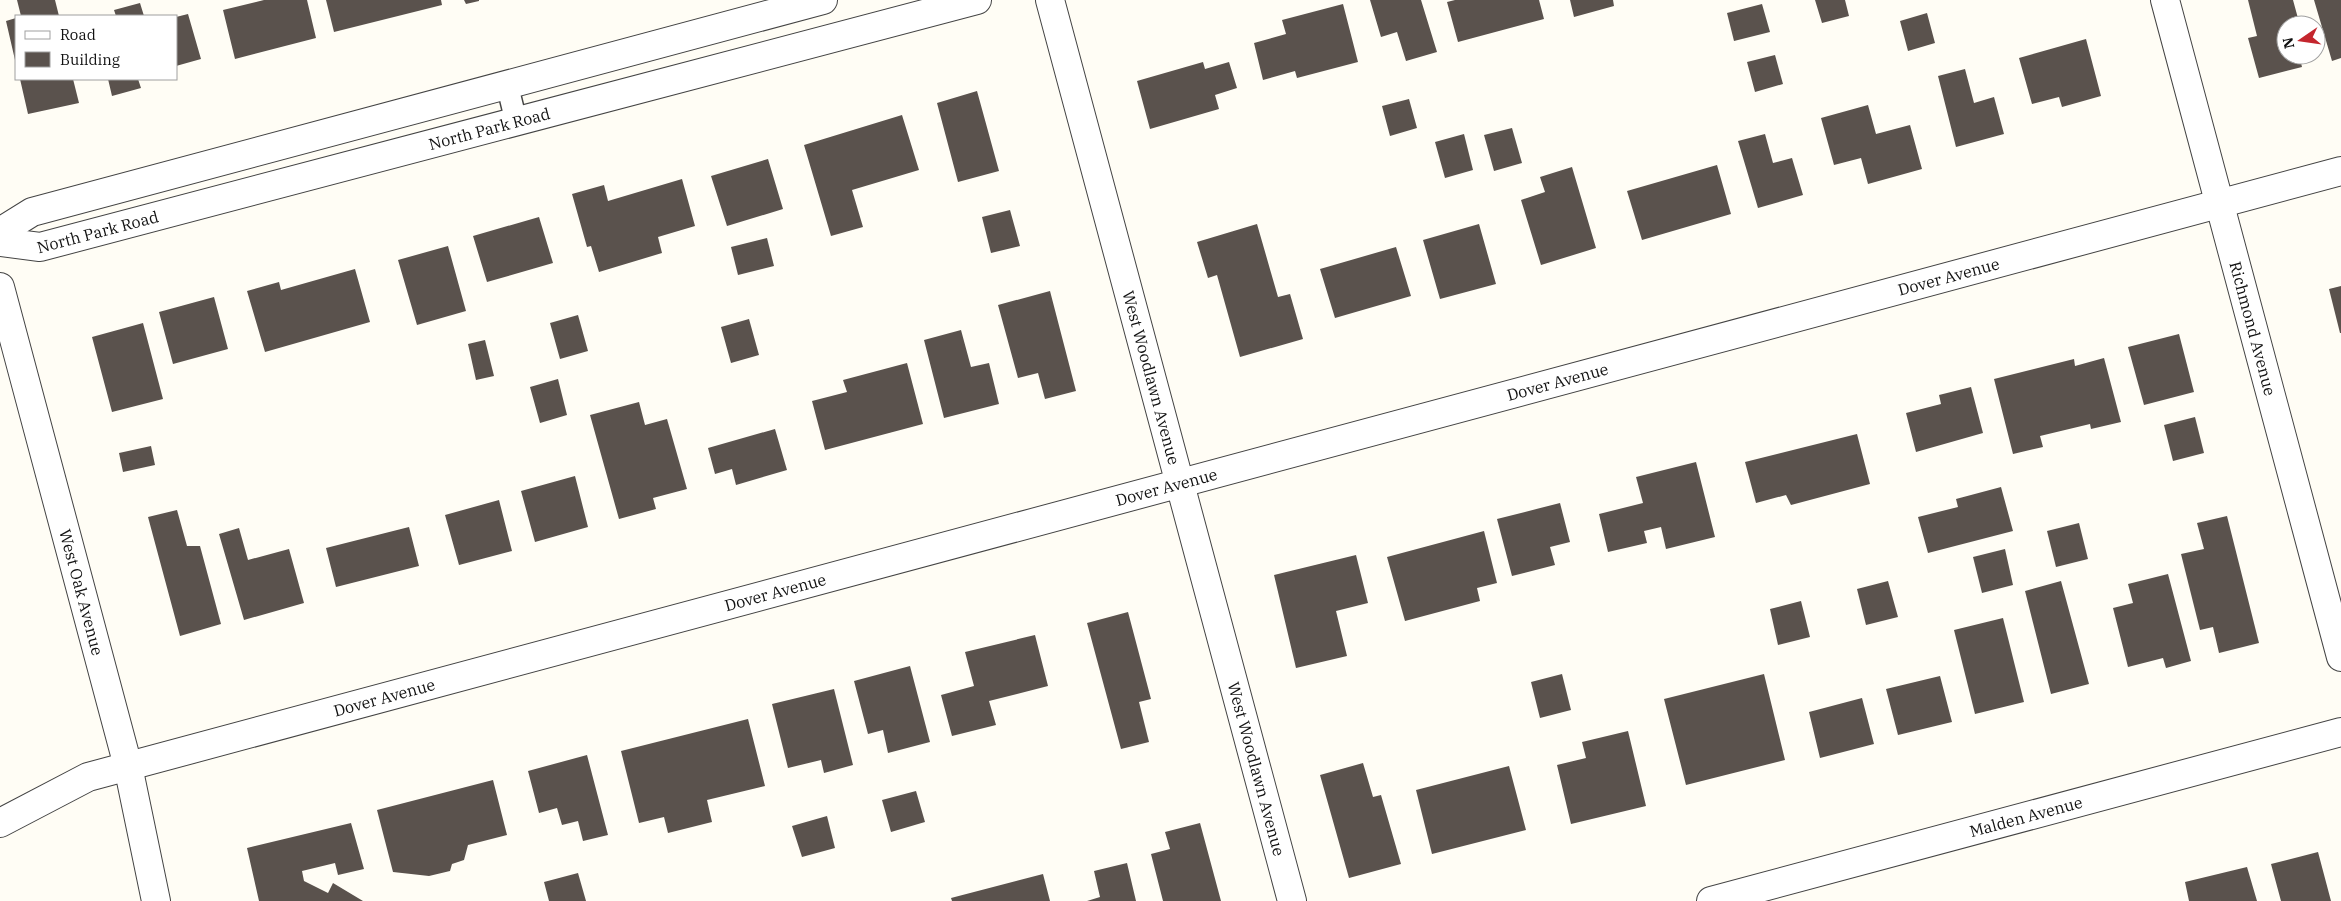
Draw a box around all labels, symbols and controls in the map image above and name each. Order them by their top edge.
legend [15,15,178,80]
north arrow [2276,15,2326,65]
text: Road [60,25,96,44]
text: N [2278,36,2298,50]
text: Building [60,50,120,69]
street label: North Park Road [426,103,553,154]
street label: North Park Road [35,206,161,257]
street label: Dover Avenue [1896,253,2001,300]
street label: Richmond Avenue [2225,259,2281,398]
street label: West Woodlawn Avenue [1118,288,1184,467]
street label: Dover Avenue [1505,359,1610,405]
street label: Dover Avenue [1113,464,1219,510]
street label: West Oak Avenue [55,527,108,658]
street label: Dover Avenue [722,569,828,615]
street label: Dover Avenue [331,674,437,721]
street label: West Woodlawn Avenue [1224,680,1289,858]
street label: Malden Avenue [1967,792,2085,841]

